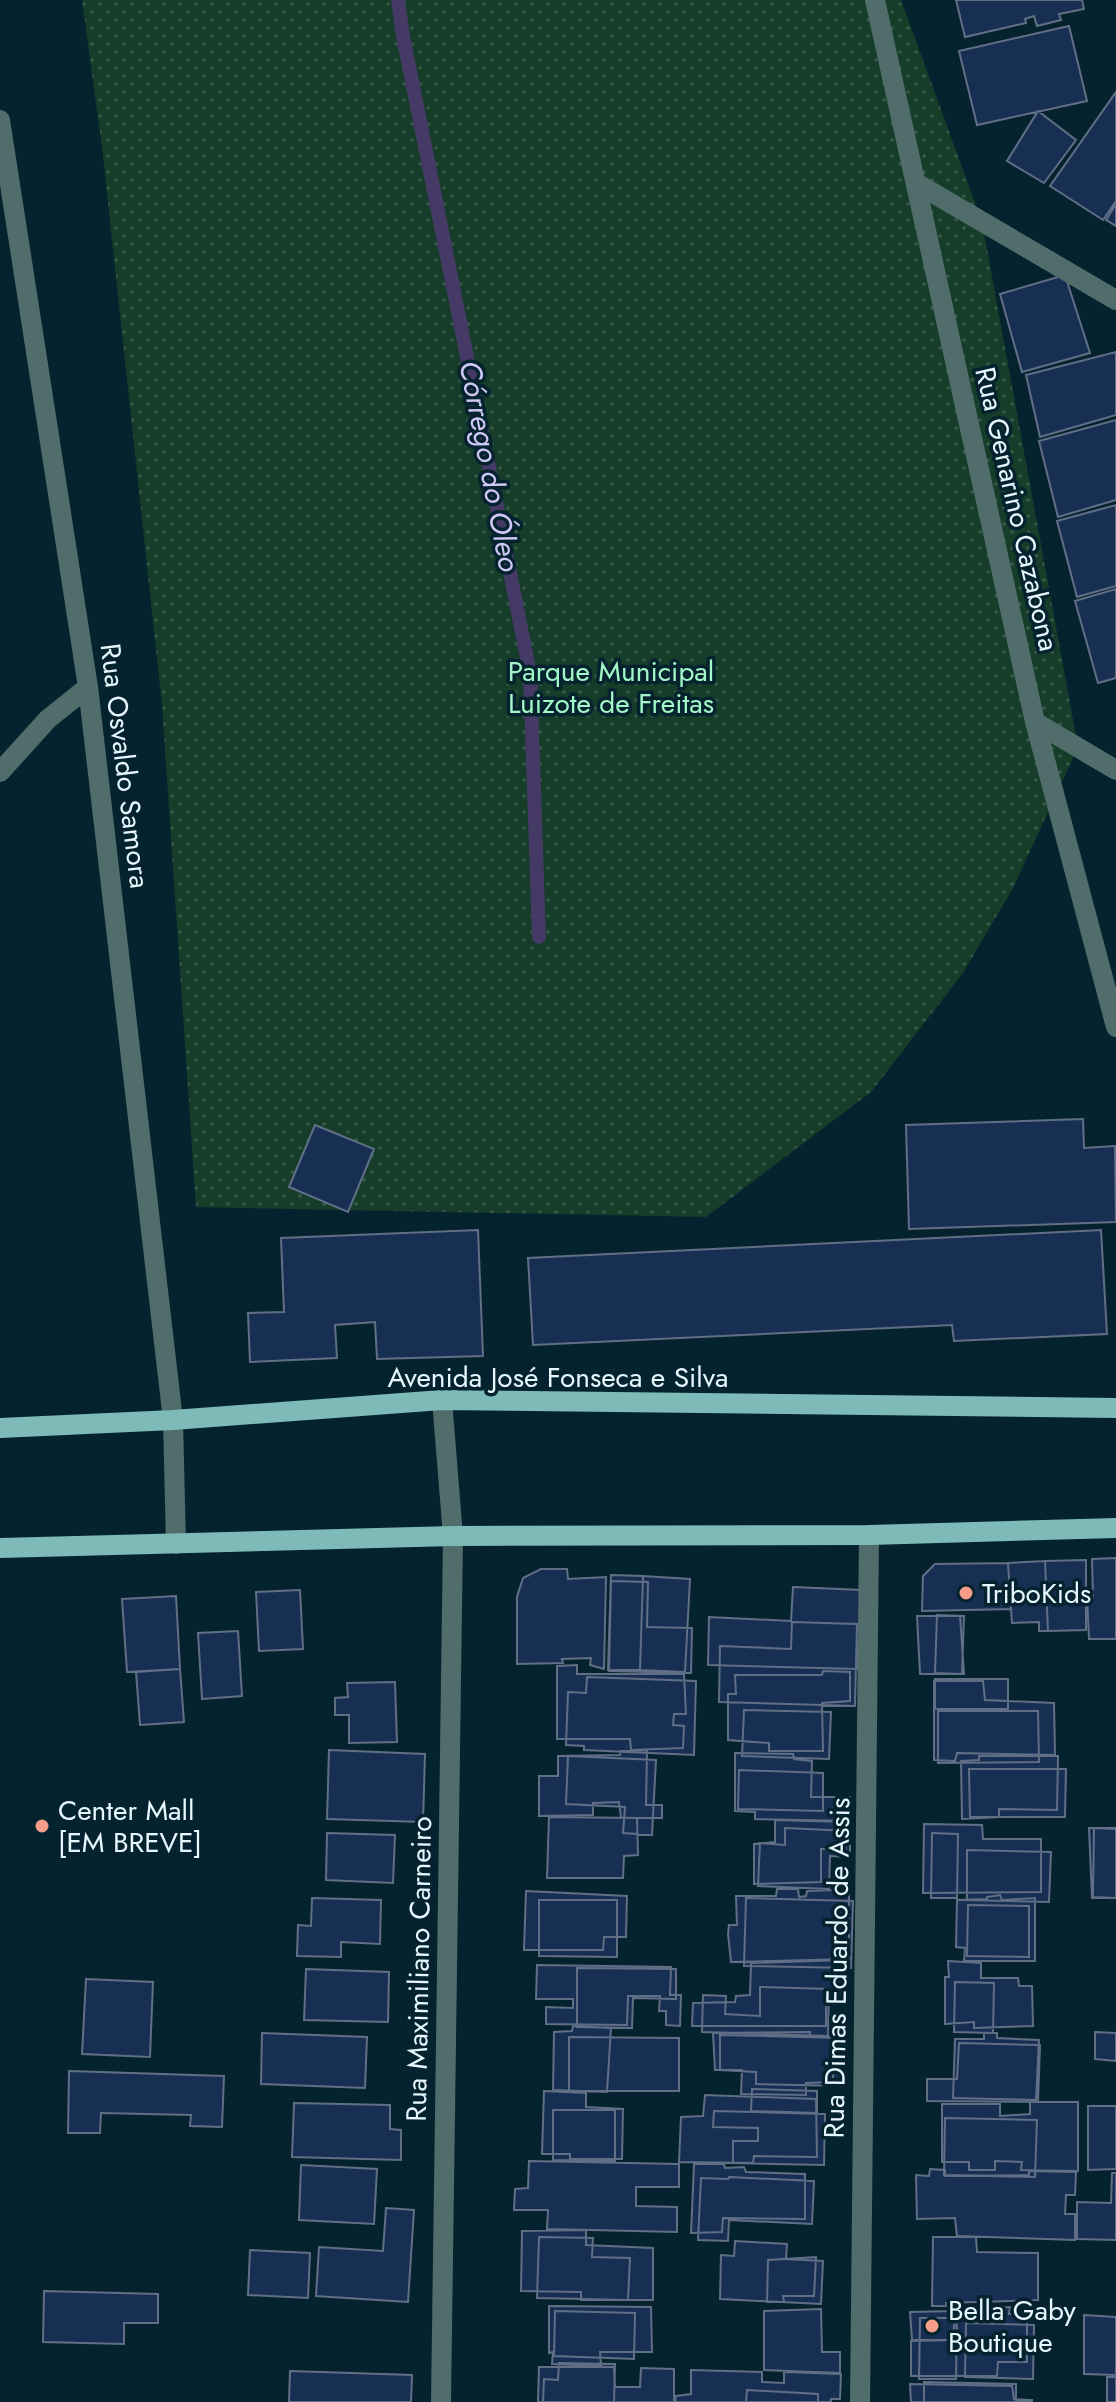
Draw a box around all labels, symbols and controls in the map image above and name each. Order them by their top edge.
water label: Córrego do Óleo [448,357,532,575]
street label: Rua Genarino Cazabona [964,363,1070,655]
street label: Rua Osvaldo Samora [90,641,160,891]
park label: Parque Municipal Luizote de Freitas [508,651,714,724]
street label: Avenida José Fonseca e Silva [387,1357,729,1398]
place label: TriboKids [982,1573,1091,1614]
marker: TriboKids [957,1584,975,1602]
place label: Center Mall [EM BREVE] [58,1790,202,1863]
street label: Rua Dimas Eduardo de Assis [814,1797,860,2139]
street label: Rua Maximiliano Carneiro [396,1816,442,2122]
marker: Center Mall [EM BREVE] [33,1817,51,1835]
place label: Bella Gaby Boutique [948,2290,1077,2363]
marker: Bella Gaby Boutique [923,2317,941,2335]

